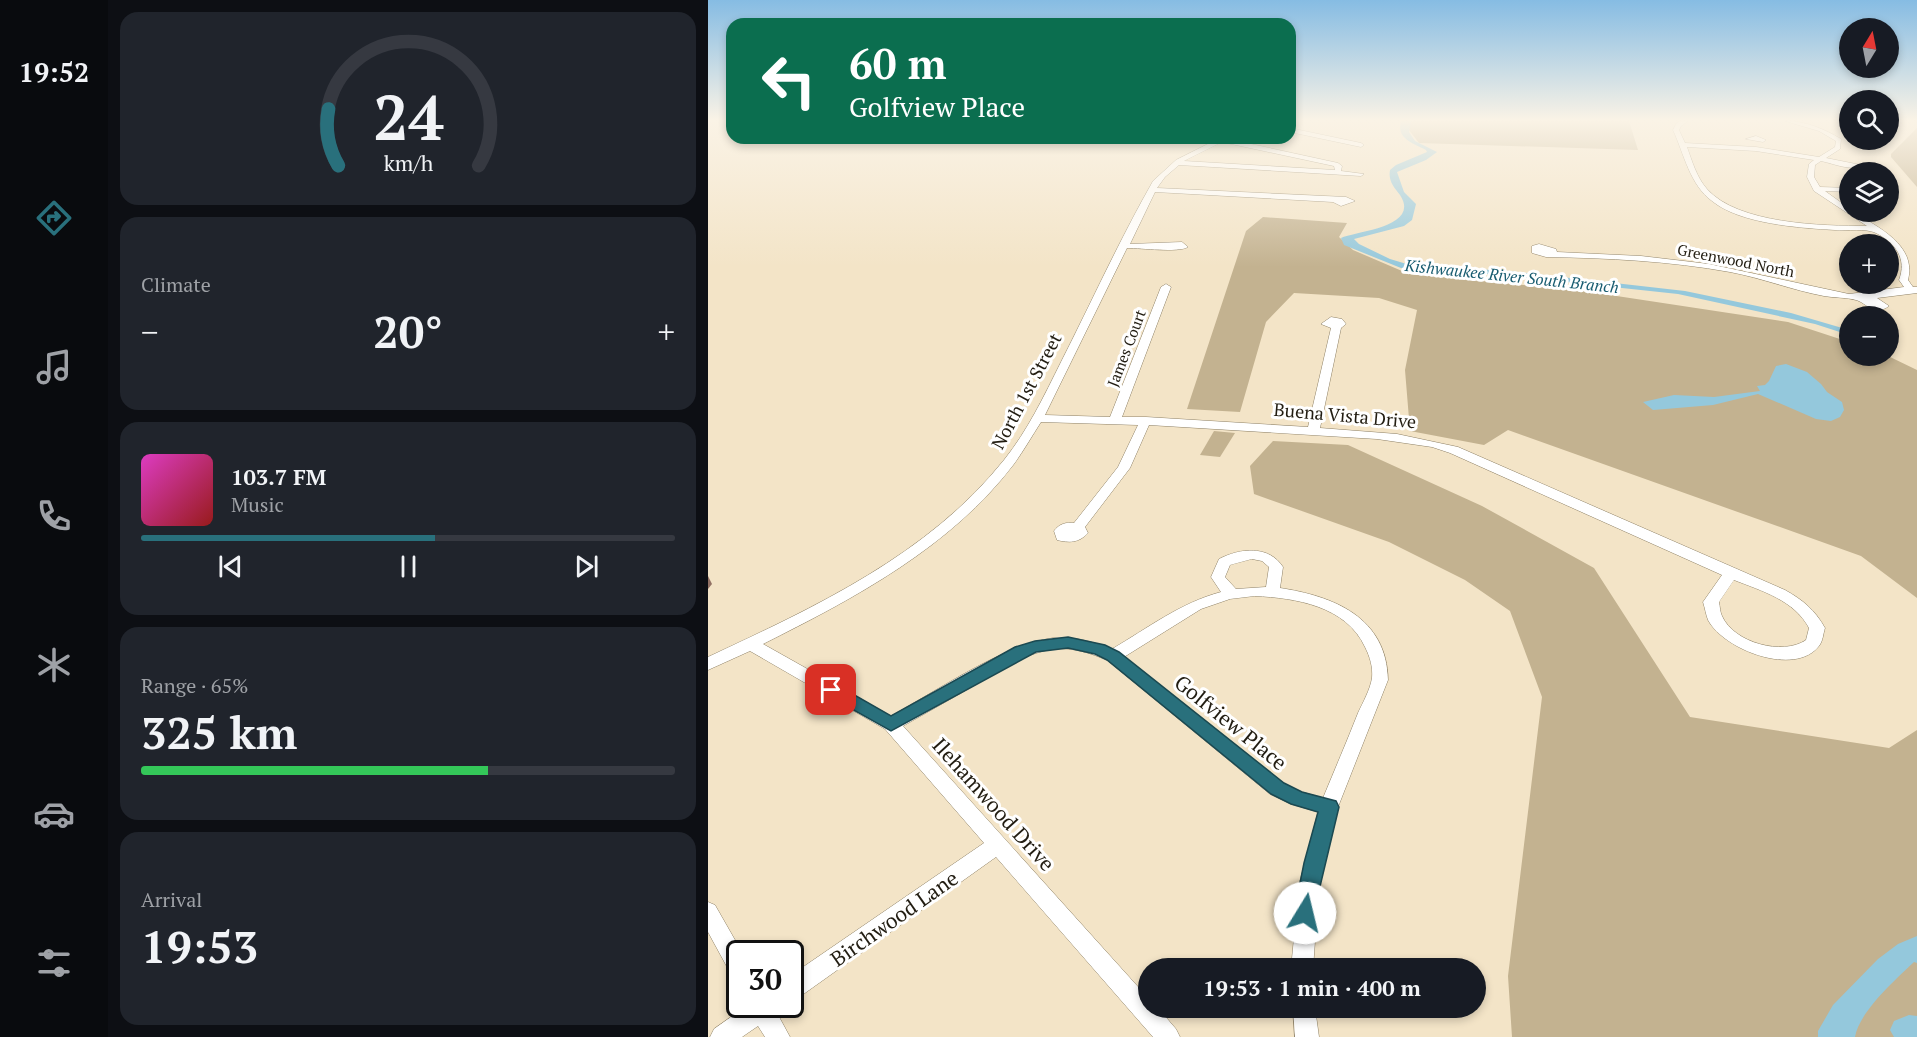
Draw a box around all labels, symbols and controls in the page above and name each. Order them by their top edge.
north arrow [1839,18,1899,78]
map controls [1839,18,1899,366]
text: 60 m [849,35,947,91]
icon: left [750,42,828,120]
text: 19:52 [19,54,89,90]
text: 24 [373,75,443,158]
text: Golfview Place [849,89,1025,125]
button: search [1839,90,1899,150]
text: km/h [383,149,433,177]
button: layers [1839,162,1899,222]
icon: directions [33,197,75,239]
button: + [1839,234,1899,294]
street label: Greenwood North [1676,239,1796,281]
water label: Kishwaukee River South Branch [1403,254,1620,298]
text: Climate [141,271,211,298]
text: 20° [373,301,443,361]
street label: James Court [1102,306,1150,389]
button: − [1839,306,1899,366]
text: − [141,310,159,353]
text: + [657,310,675,353]
street label: North 1st Street [985,329,1067,453]
icon: music [33,346,75,388]
street label: Buena Vista Drive [1273,397,1417,433]
text: 103.7 FM [231,462,326,491]
text: Music [231,491,284,518]
icon: phone [33,495,75,537]
icon: previous [214,550,247,583]
icon: pause [392,550,425,583]
icon: next [570,550,603,583]
icon: climate [33,644,75,686]
pin [805,664,856,715]
street label: Golfview Place [1169,668,1293,776]
text: Range · 65% [141,672,248,699]
icon: arrive [814,673,847,706]
text: 325 km [141,702,297,762]
street label: Ilehamwood Drive [927,731,1061,877]
icon: car [33,793,75,835]
street label: Birchwood Lane [825,864,963,972]
position arrow [1273,881,1337,945]
text: Arrival [141,886,202,913]
text: 19:53 [141,916,258,976]
speed limit sign: 30 [726,940,804,1018]
icon: filters [33,942,75,984]
text: 19:53 · 1 min · 400 m [1203,973,1421,1002]

